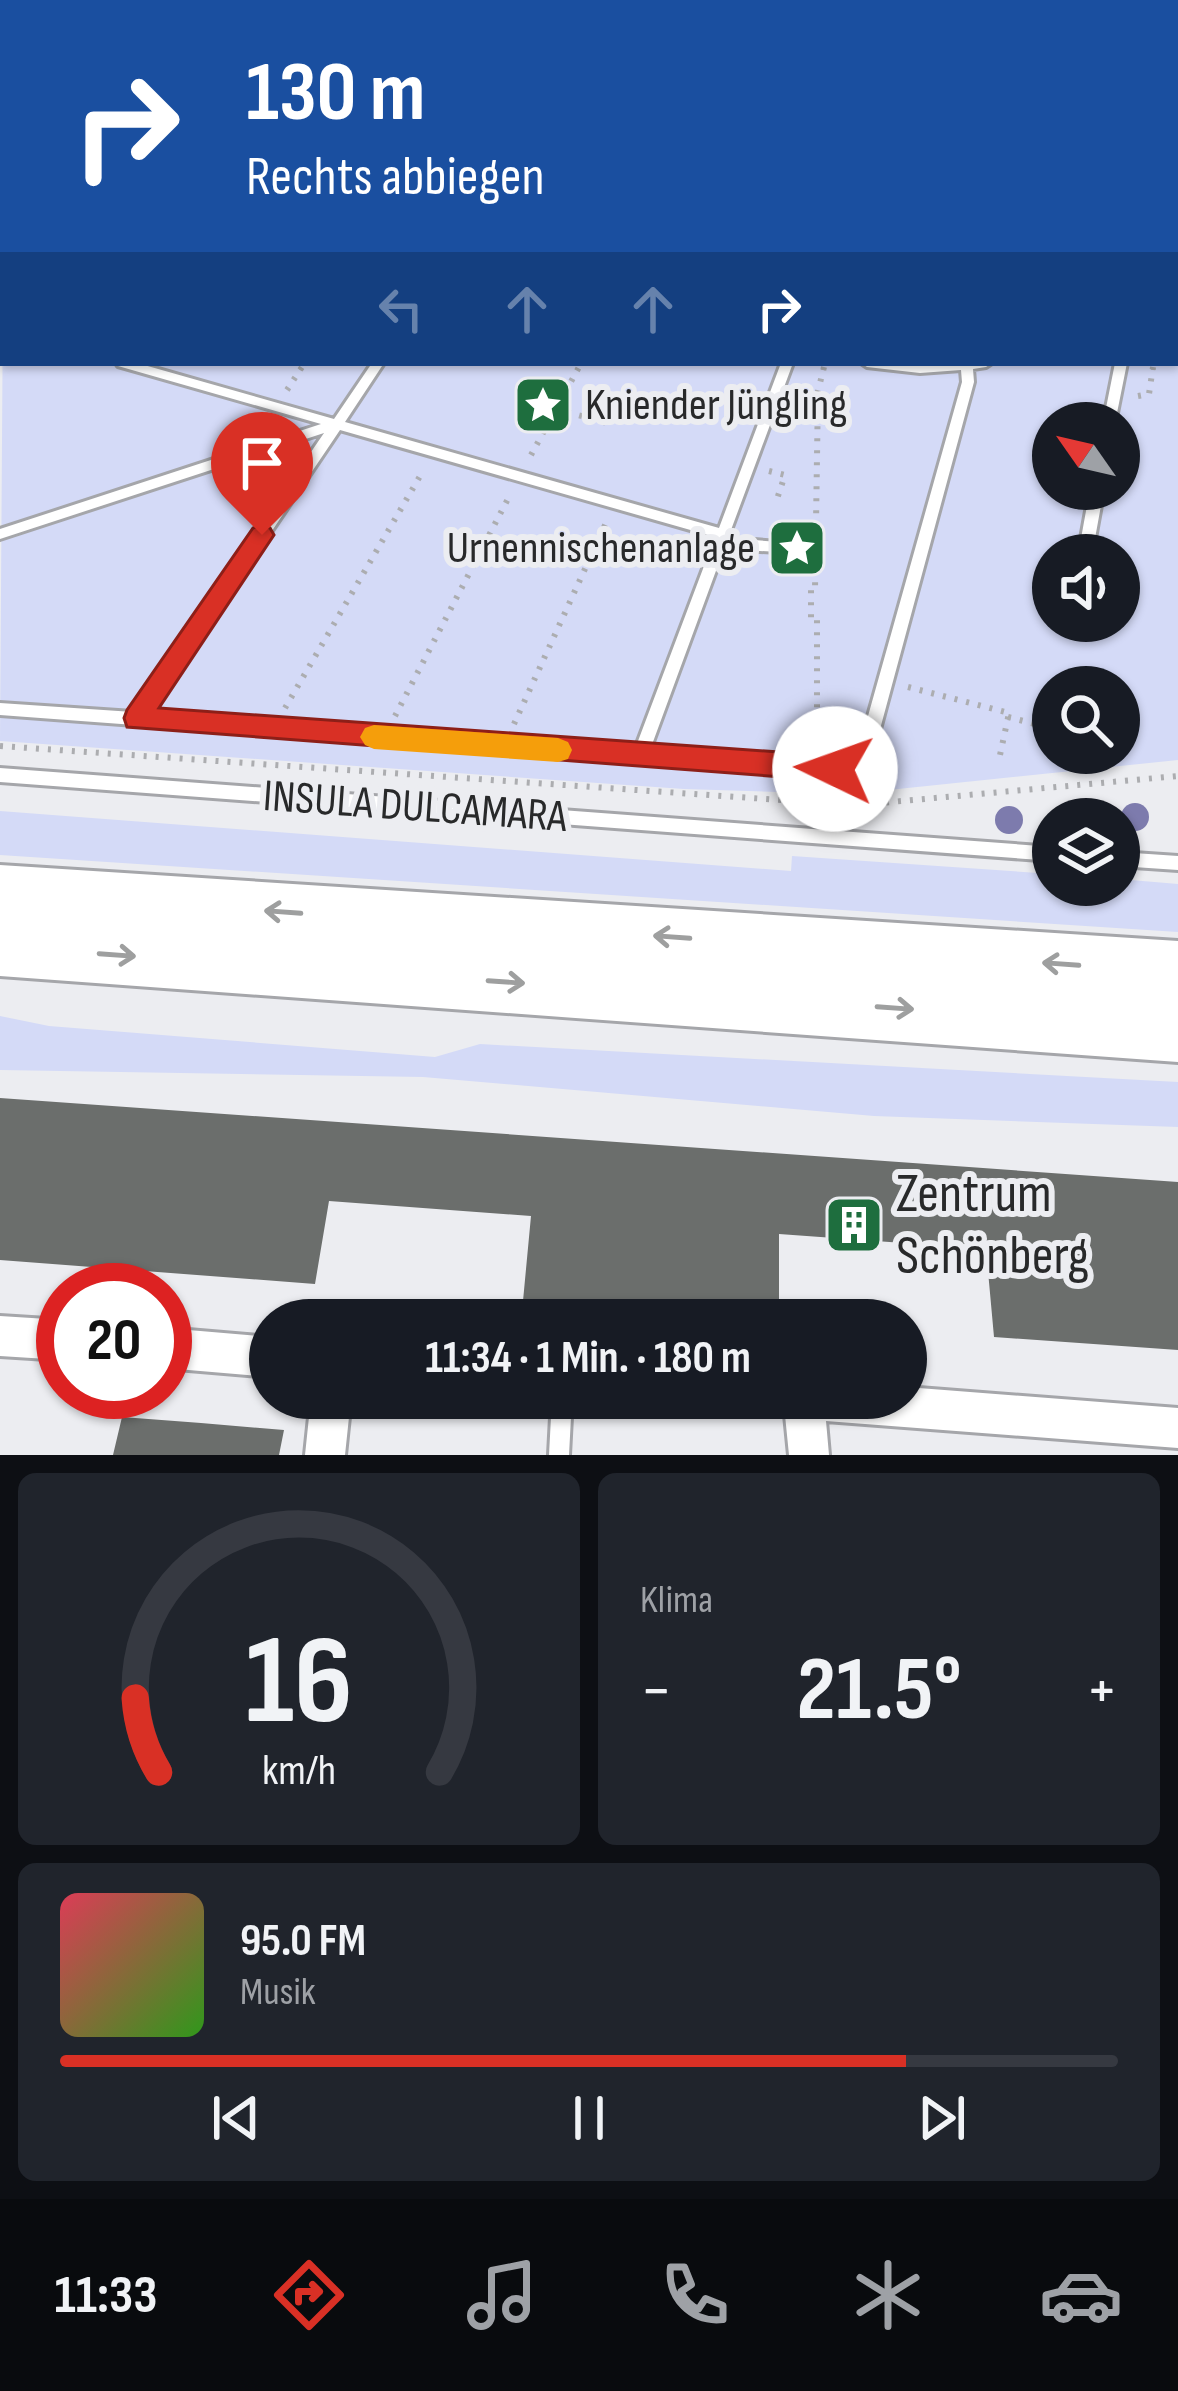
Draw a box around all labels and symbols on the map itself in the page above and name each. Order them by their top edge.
place icon: Kniender Jüngling [512,374,574,436]
place label: Kniender Jüngling [585,378,847,433]
north arrow [1032,402,1140,510]
pin [211,412,313,535]
place icon: Urnennischenanlage [766,517,828,579]
place label: Urnennischenanlage [447,521,755,576]
position arrow [772,706,898,832]
street label: INSULA DULCAMARA [261,769,569,845]
one-way arrow [264,900,303,923]
one-way arrow [653,926,692,949]
one-way arrow [97,944,136,967]
one-way arrow [1042,952,1081,975]
one-way arrow [486,970,525,993]
one-way arrow [875,997,914,1020]
place label: Zentrum Schönberg [896,1162,1089,1289]
building icon: Zentrum Schönberg [823,1194,885,1256]
speed limit sign: 20 [36,1263,192,1419]

